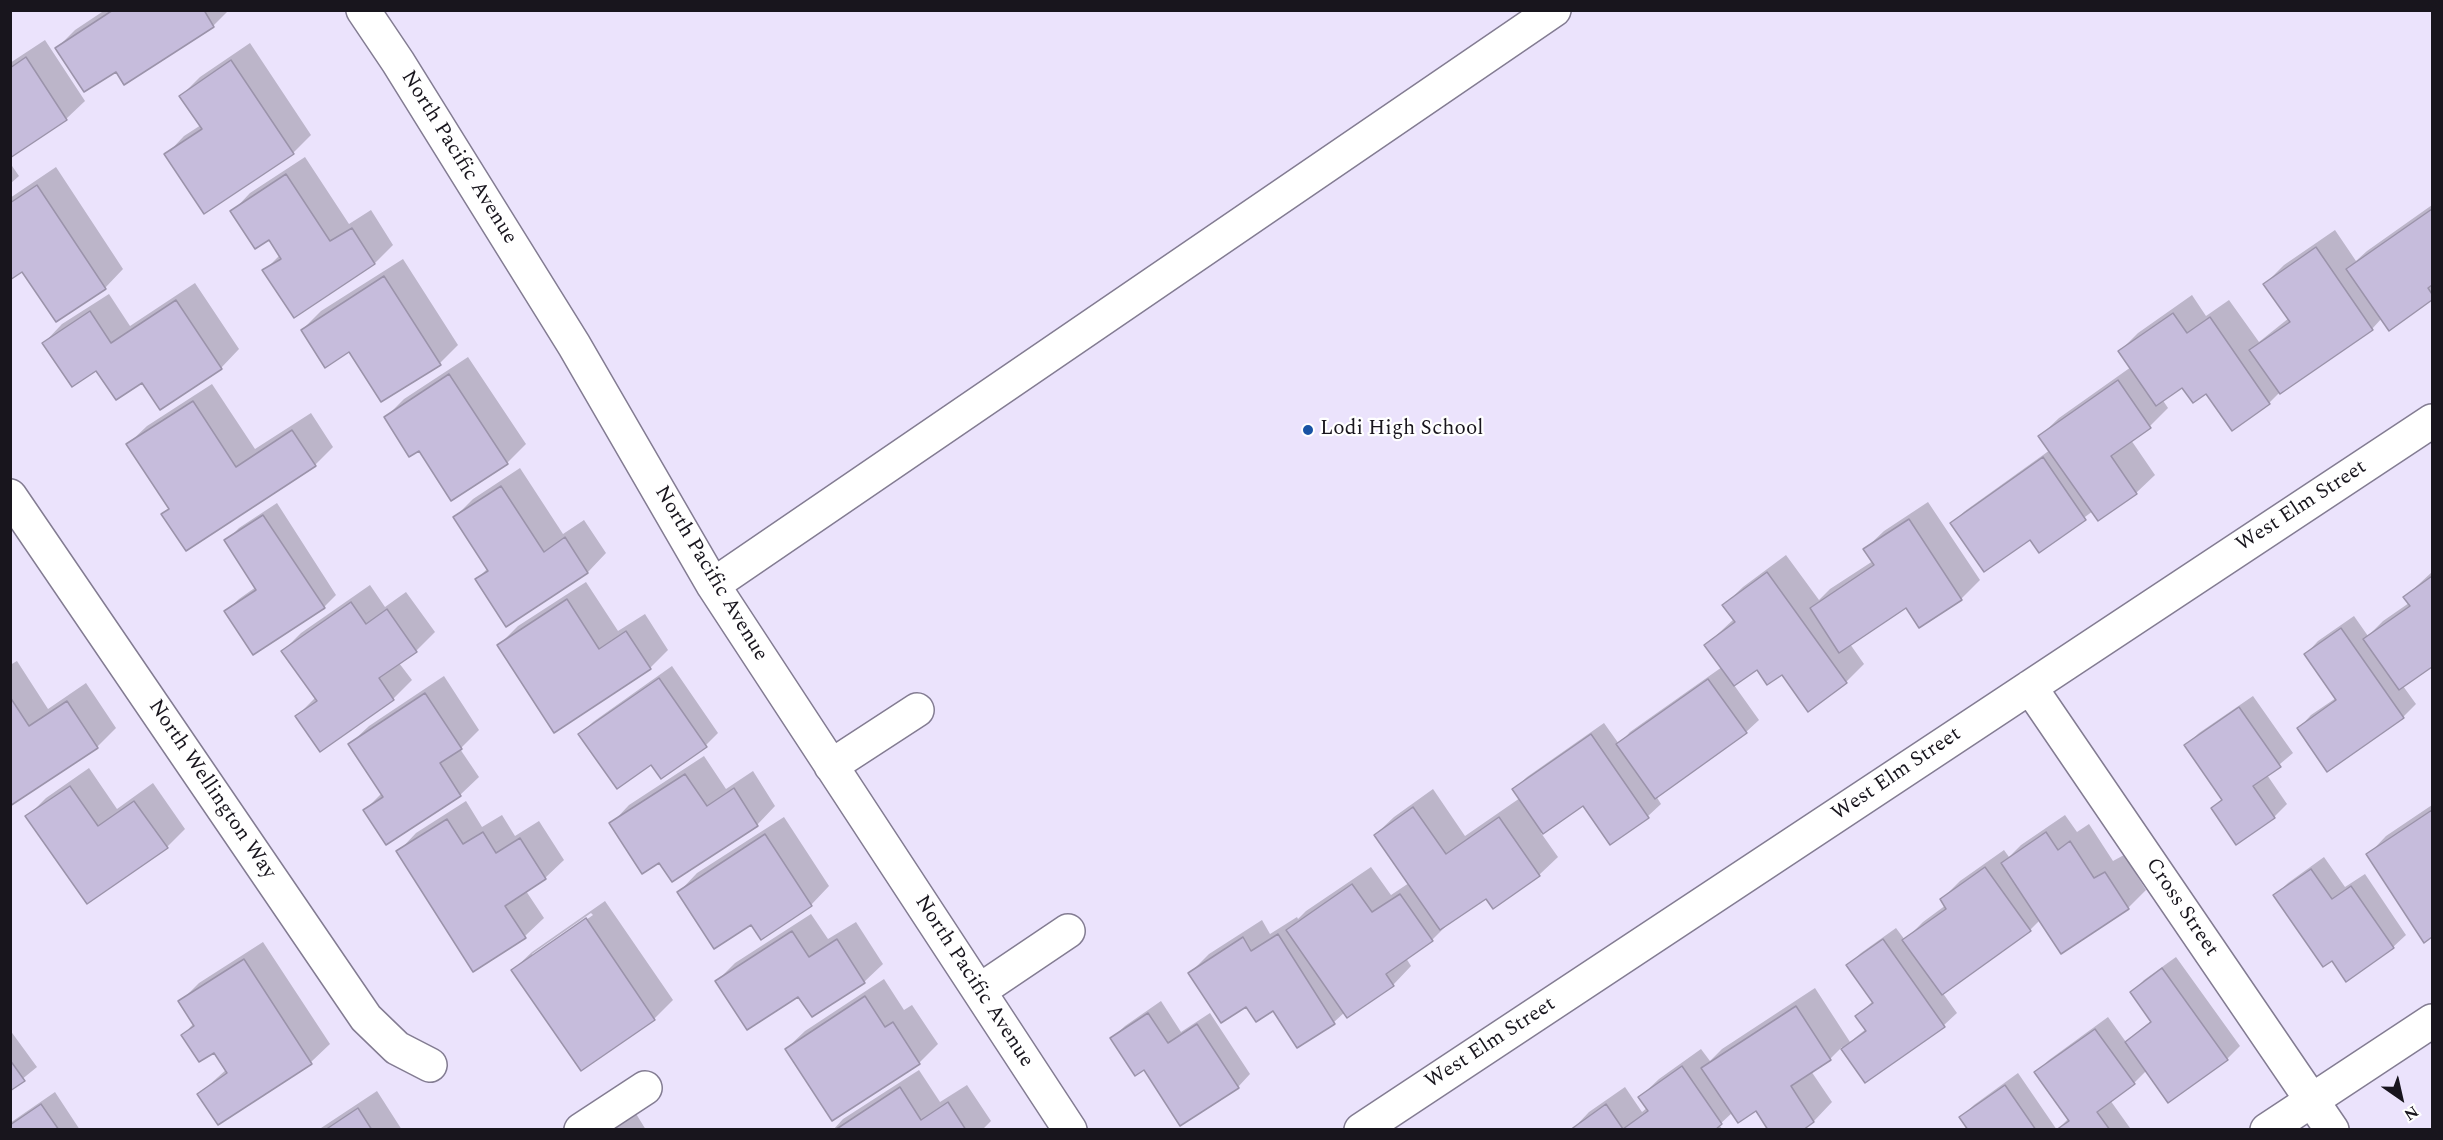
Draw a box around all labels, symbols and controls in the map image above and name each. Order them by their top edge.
street label: North Pacific Avenue [394,67,522,249]
place label: Lodi High School [1320,417,1483,443]
marker: Lodi High School [1301,423,1315,437]
street label: West Elm Street [2232,456,2372,558]
street label: North Pacific Avenue [648,482,772,666]
street label: North Wellington Way [142,696,280,884]
street label: West Elm Street [1828,723,1966,827]
street label: Cross Street [2139,854,2223,962]
street label: North Pacific Avenue [908,891,1038,1073]
street label: West Elm Street [1421,993,1561,1095]
north arrow [2371,1068,2431,1128]
text: N [2399,1099,2423,1127]

